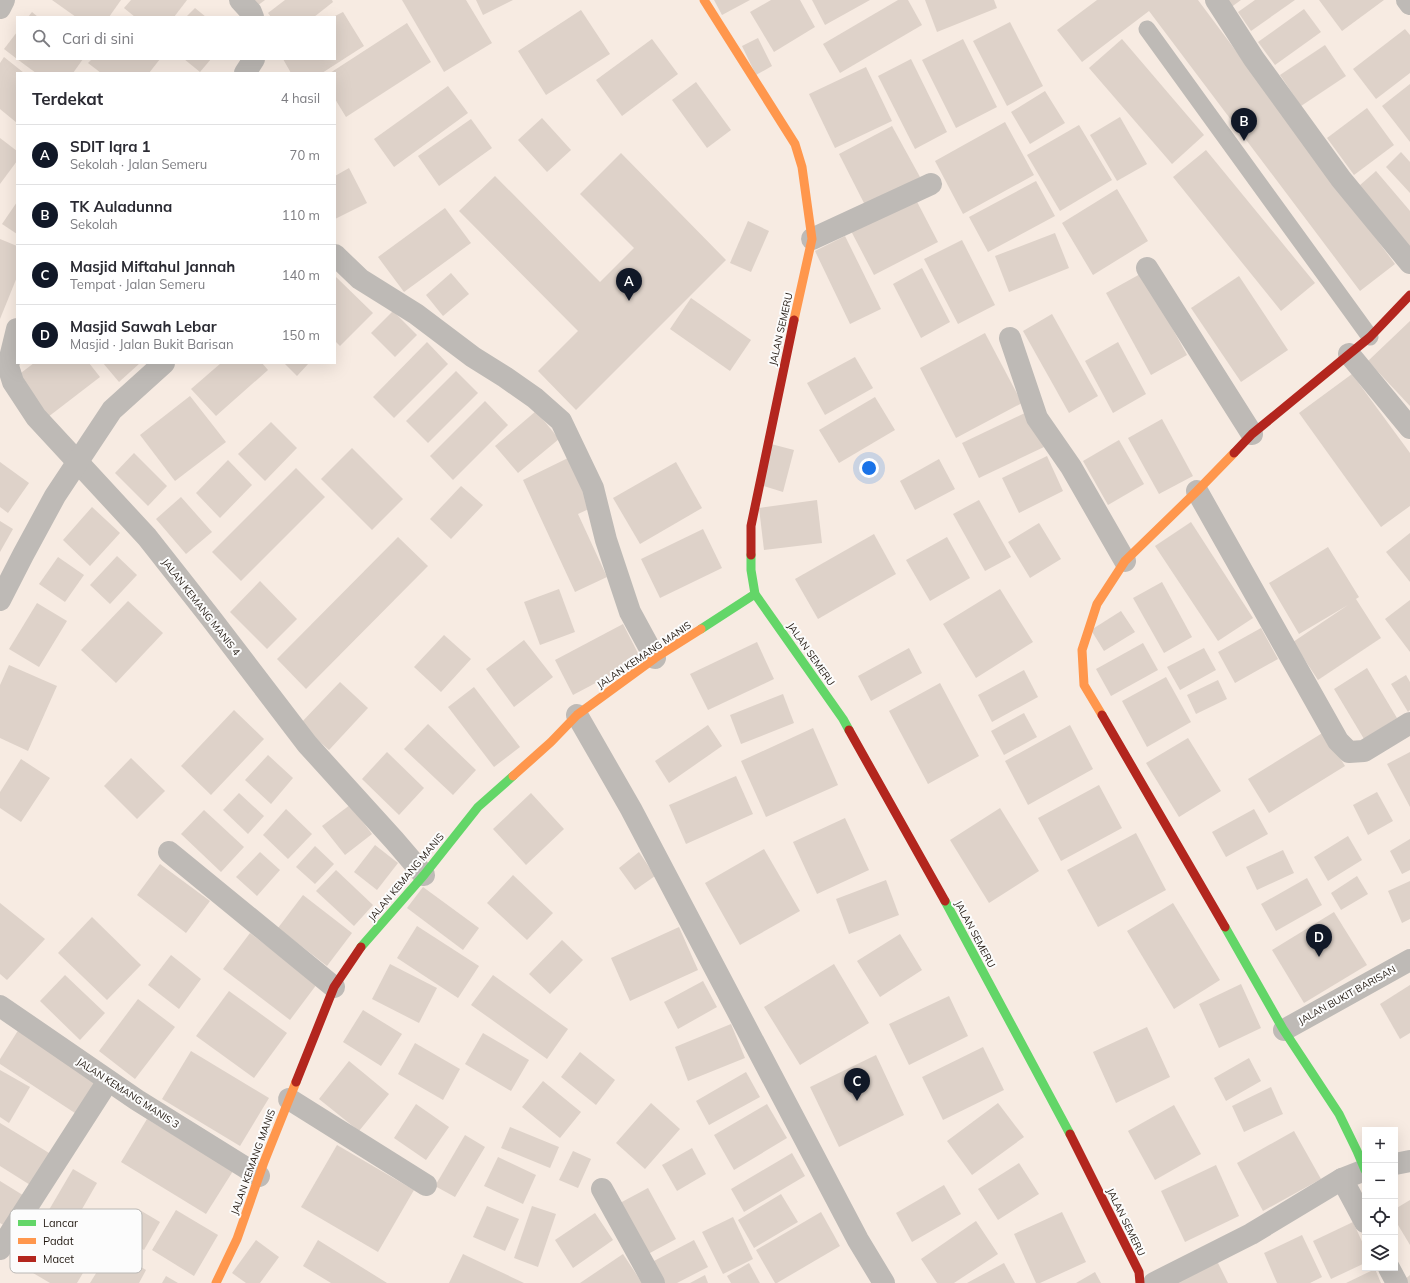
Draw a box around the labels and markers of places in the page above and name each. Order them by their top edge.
pin: B [1231,108,1257,141]
pin: A [616,268,642,301]
pin: D [1306,924,1332,957]
pin: C [844,1068,870,1101]

